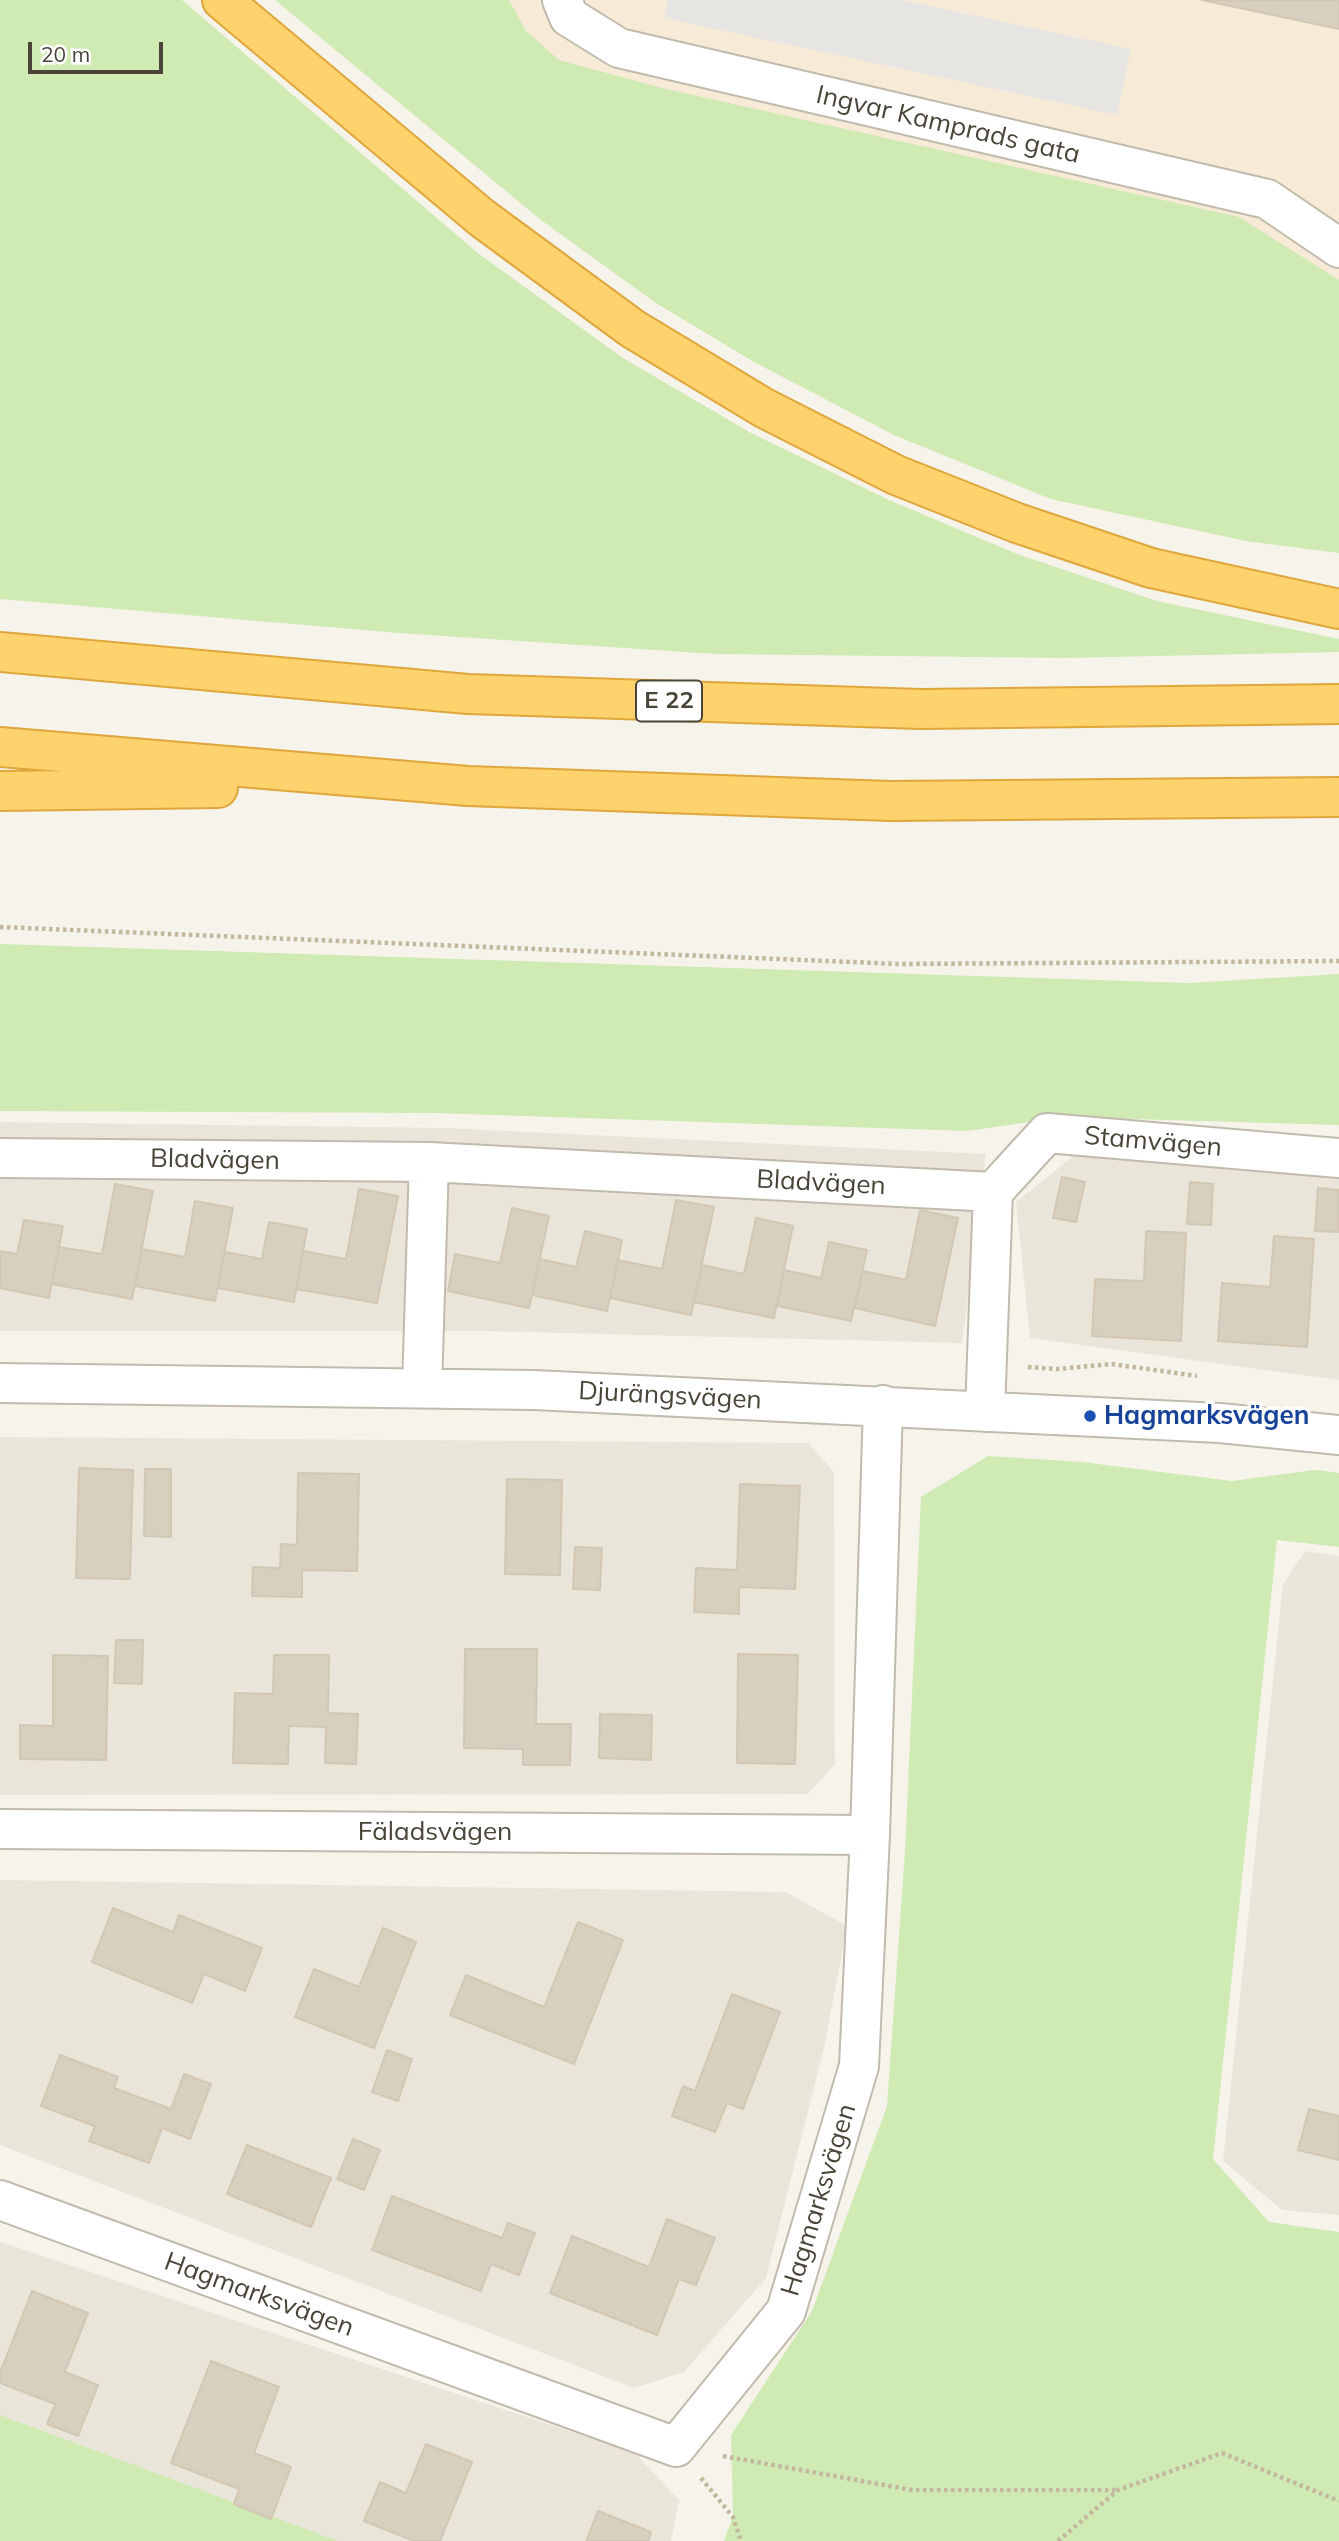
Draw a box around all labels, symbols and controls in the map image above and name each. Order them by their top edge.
scale bar [32,28,166,72]
text: 20 m [41,41,90,67]
street label: Ingvar Kamprads gata [813,79,1083,171]
road number: E 22 [636,680,702,722]
street label: Stamvägen [1083,1120,1223,1164]
street label: Bladvägen [150,1143,280,1177]
street label: Bladvägen [756,1164,886,1202]
street label: Djurängsvägen [577,1376,763,1416]
place label: Hagmarksvägen [1104,1400,1309,1432]
marker: Hagmarksvägen [1082,1408,1098,1424]
street label: Fäladsvägen [358,1816,512,1848]
street label: Hagmarksvägen [775,2100,863,2300]
street label: Hagmarksvägen [160,2246,358,2344]

